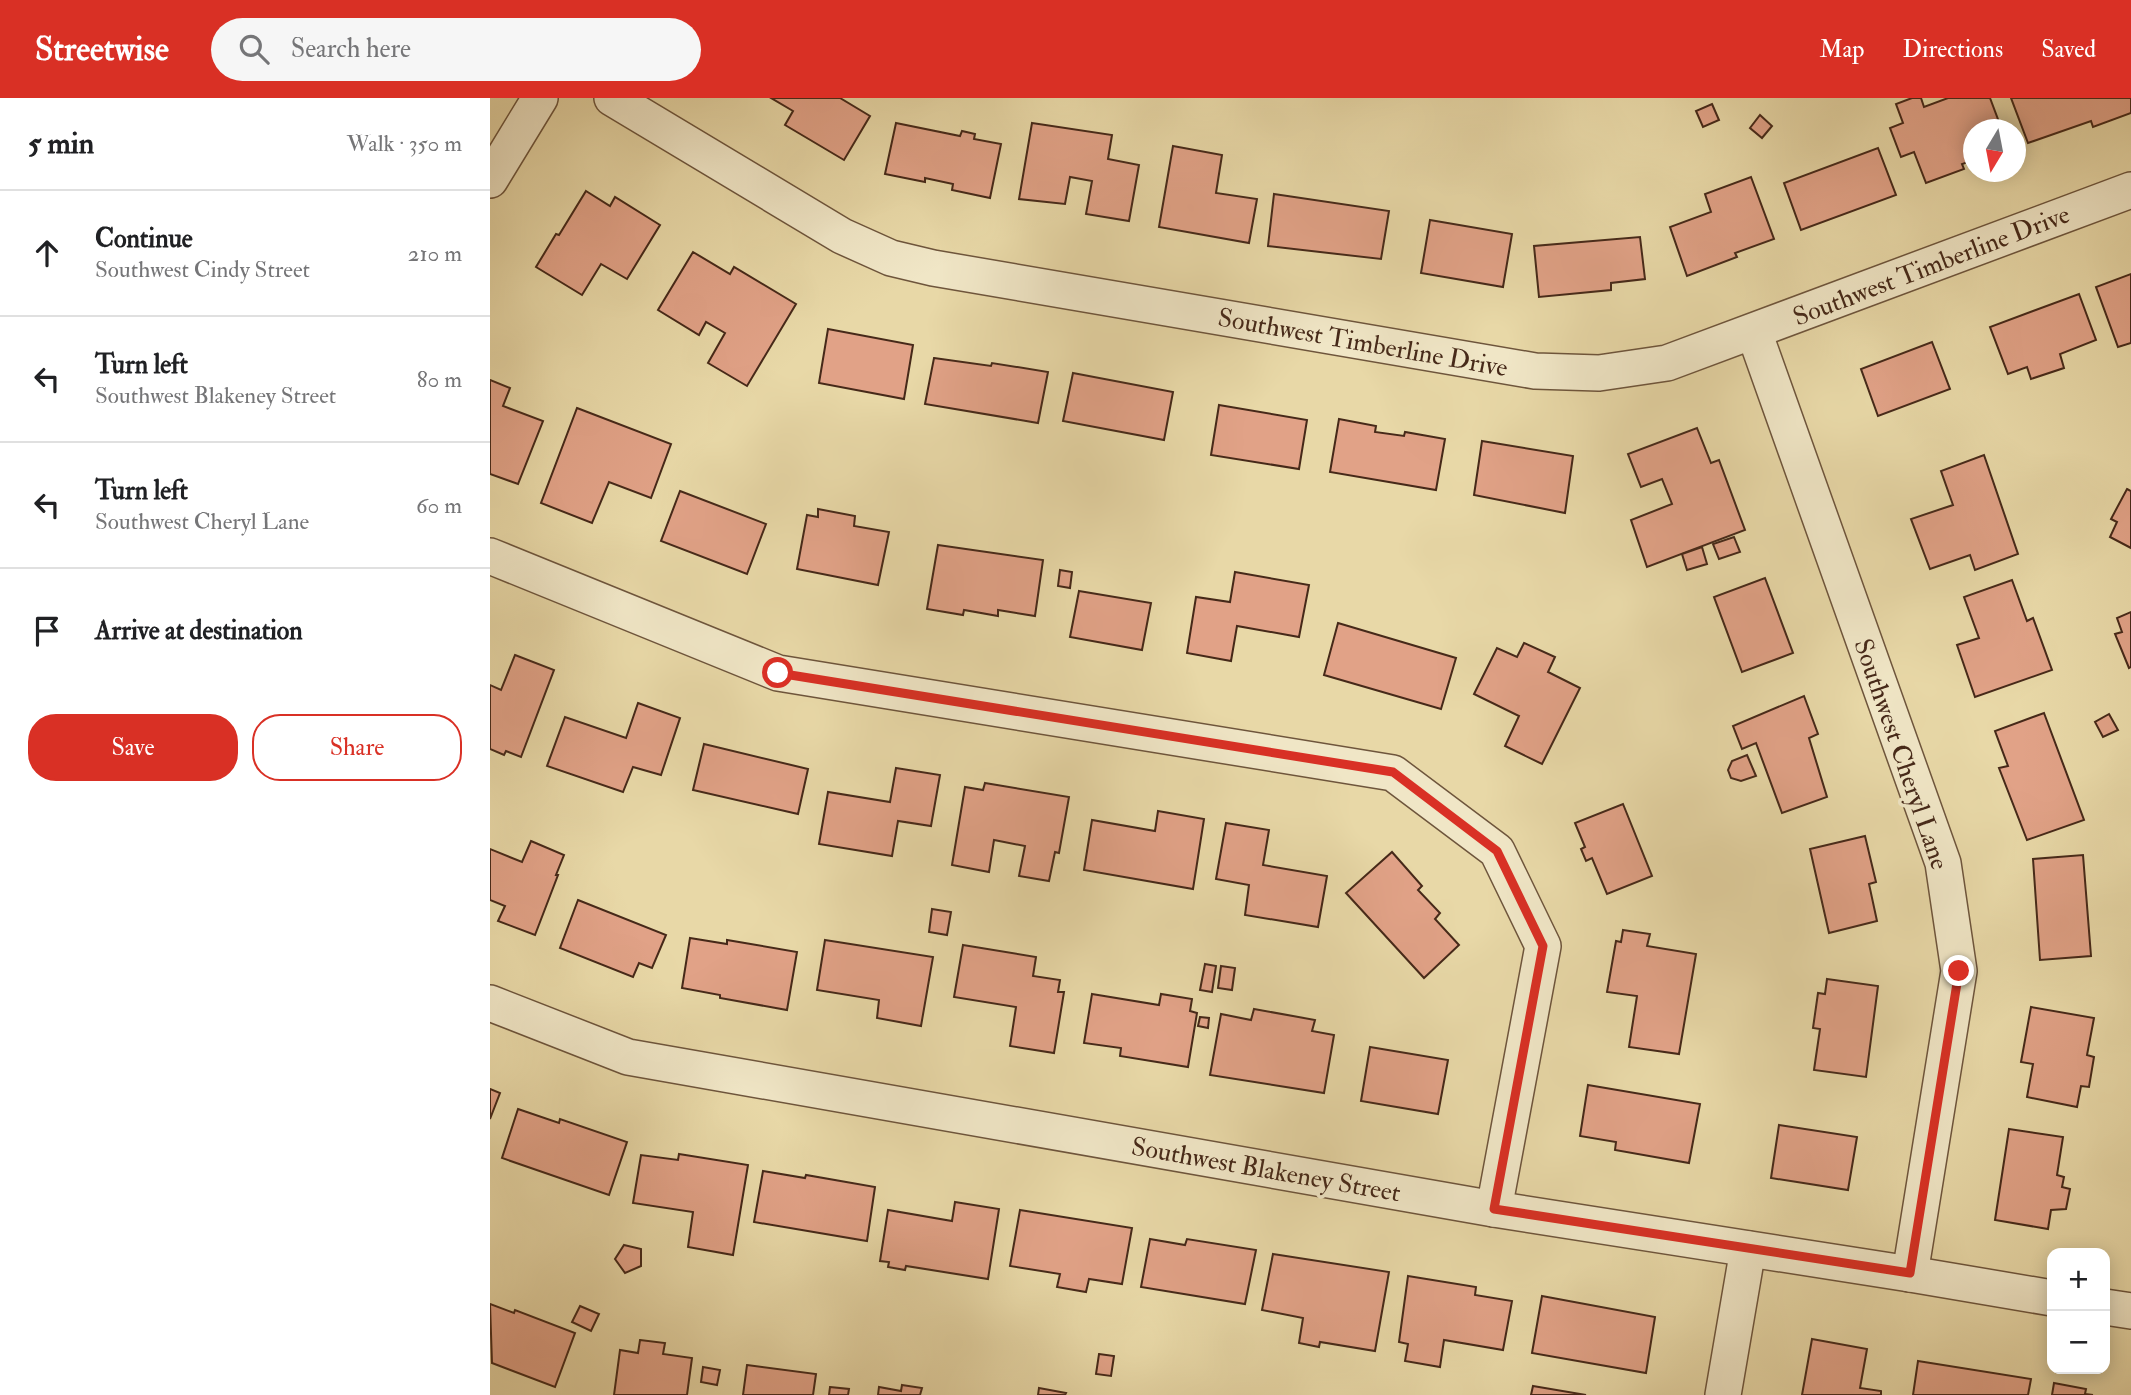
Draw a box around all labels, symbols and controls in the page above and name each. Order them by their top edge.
search box [211,18,701,81]
text: Streetwise [35,29,169,70]
icon: search [235,30,273,68]
text: Search here [291,33,411,65]
text: Map [1819,34,1864,65]
text: Directions [1902,34,2003,65]
text: Saved [2041,34,2096,65]
north arrow [1963,119,2026,182]
text: 5 min [28,125,94,162]
text: Walk · 350 m [347,129,462,158]
street label: Southwest Timberline Drive [1789,198,2074,333]
text: Continue [95,223,193,255]
icon: ahead [28,234,66,272]
text: 210 m [408,239,462,268]
text: Southwest Cindy Street [95,255,310,284]
street label: Southwest Timberline Drive [1215,302,1510,384]
text: Turn left [95,349,188,381]
icon: left [28,360,66,398]
text: 80 m [417,365,462,394]
text: Southwest Blakeney Street [95,381,336,410]
text: Turn left [95,475,188,507]
icon: left [28,486,66,524]
text: 60 m [416,491,462,520]
text: Southwest Cheryl Lane [95,507,309,536]
icon: arrive [28,612,66,650]
text: Arrive at destination [95,615,303,647]
street label: Southwest Cheryl Lane [1847,635,1956,874]
route start [762,657,793,688]
button: Save [28,714,238,781]
button: Share [252,714,462,781]
route end [1943,955,1974,986]
street label: Southwest Blakeney Street [1129,1131,1403,1209]
map controls [2047,1248,2110,1374]
button: + [2047,1248,2110,1311]
button: − [2047,1311,2110,1374]

